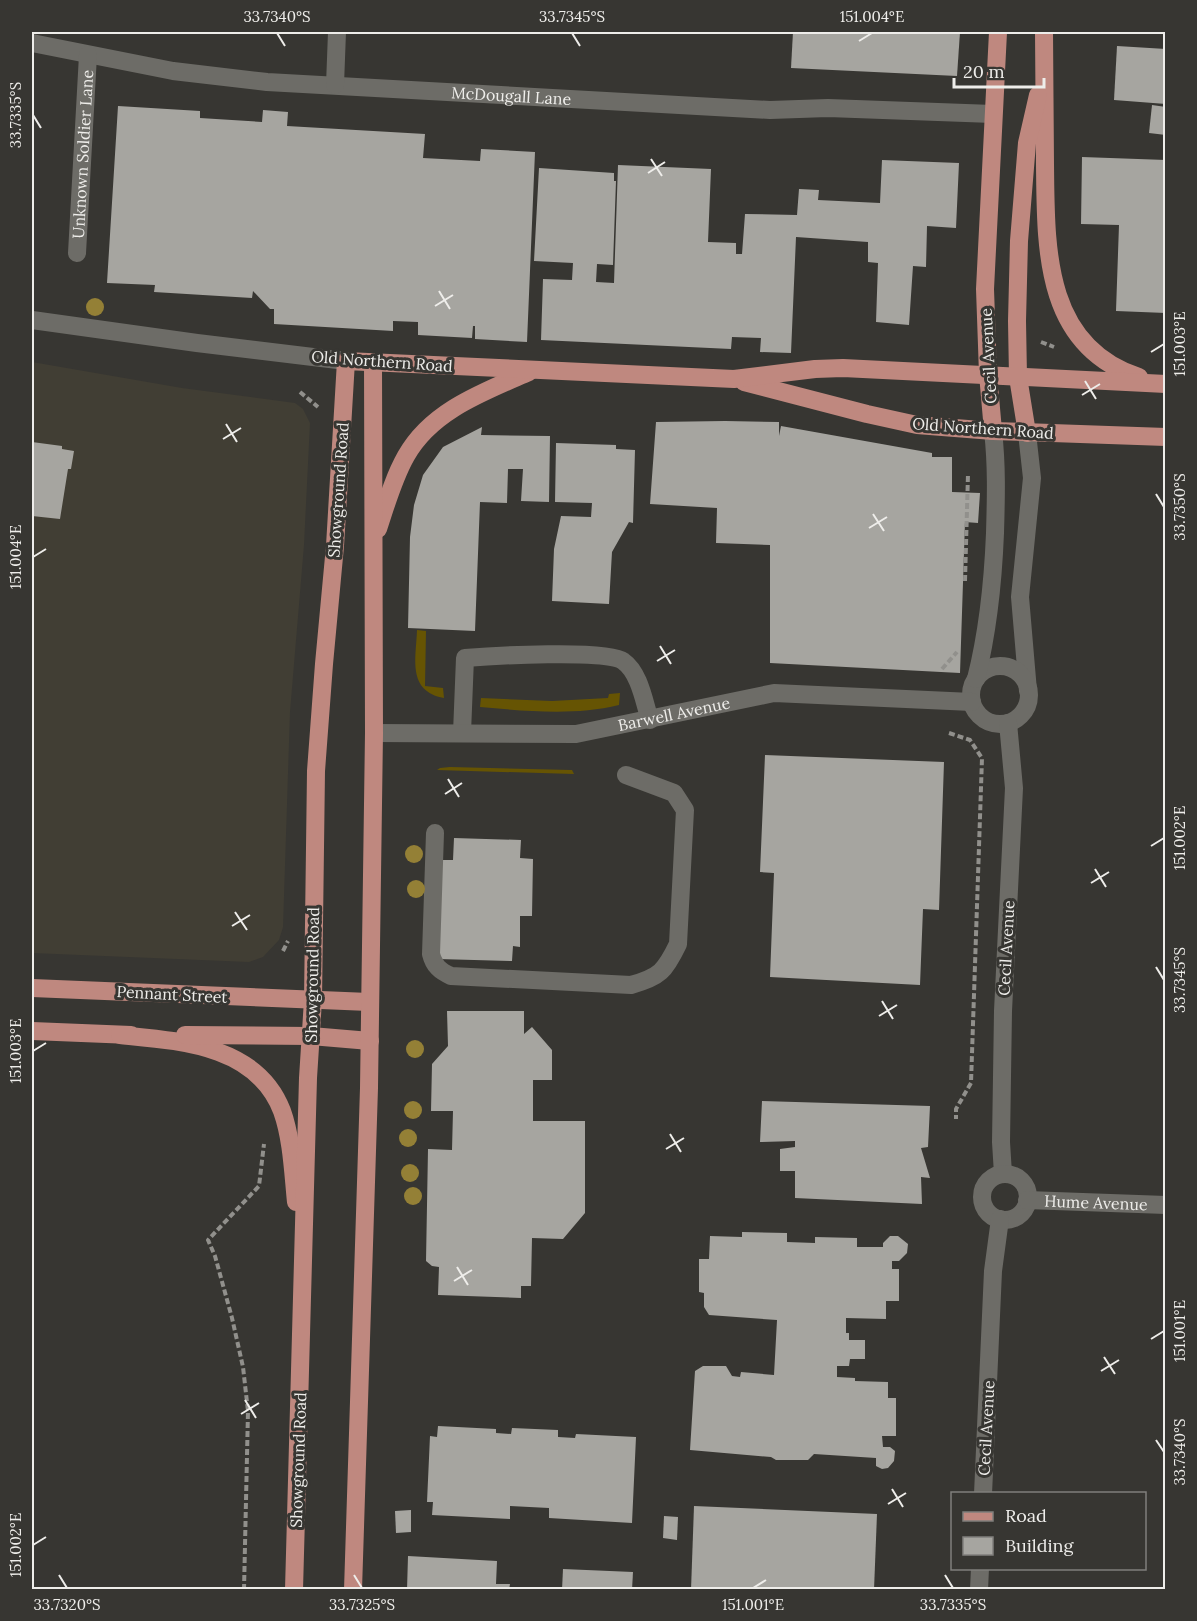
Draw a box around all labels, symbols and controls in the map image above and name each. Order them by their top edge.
text: 33.7340°S [243,7,311,26]
text: 33.7345°S [539,7,605,26]
text: 151.004°E [840,7,904,26]
scale bar [954,51,1044,89]
text: 20 m [963,60,1005,83]
street label: Unknown Soldier Lane [68,69,97,239]
text: 33.7335°S [6,82,25,148]
street label: McDougall Lane [451,82,572,109]
street label: Cecil Avenue [975,307,1000,404]
text: 151.003°E [1170,312,1189,376]
street label: Old Northern Road [311,346,454,376]
street label: Old Northern Road [912,413,1055,443]
street label: Showground Road [323,421,353,558]
text: 33.7350°S [1170,473,1189,541]
text: 151.004°E [6,525,25,589]
street label: Barwell Avenue [616,692,732,735]
text: 151.002°E [1170,806,1189,870]
street label: Cecil Avenue [994,899,1019,996]
street label: Showground Road [301,907,323,1043]
text: 33.7345°S [1170,947,1189,1013]
street label: Pennant Street [116,981,229,1007]
text: 151.003°E [6,1019,25,1083]
street label: Hume Avenue [1044,1191,1148,1214]
text: 151.001°E [1170,1300,1189,1362]
street label: Cecil Avenue [974,1379,999,1476]
street label: Showground Road [286,1391,310,1528]
text: 33.7340°S [1170,1418,1189,1486]
legend [951,1492,1146,1570]
text: Road [1005,1504,1047,1527]
text: 151.002°E [6,1513,25,1577]
text: Building [1005,1534,1075,1557]
text: 33.7320°S [33,1595,101,1614]
text: 33.7325°S [329,1595,395,1614]
text: 151.001°E [722,1595,784,1614]
text: 33.7335°S [920,1595,986,1614]

